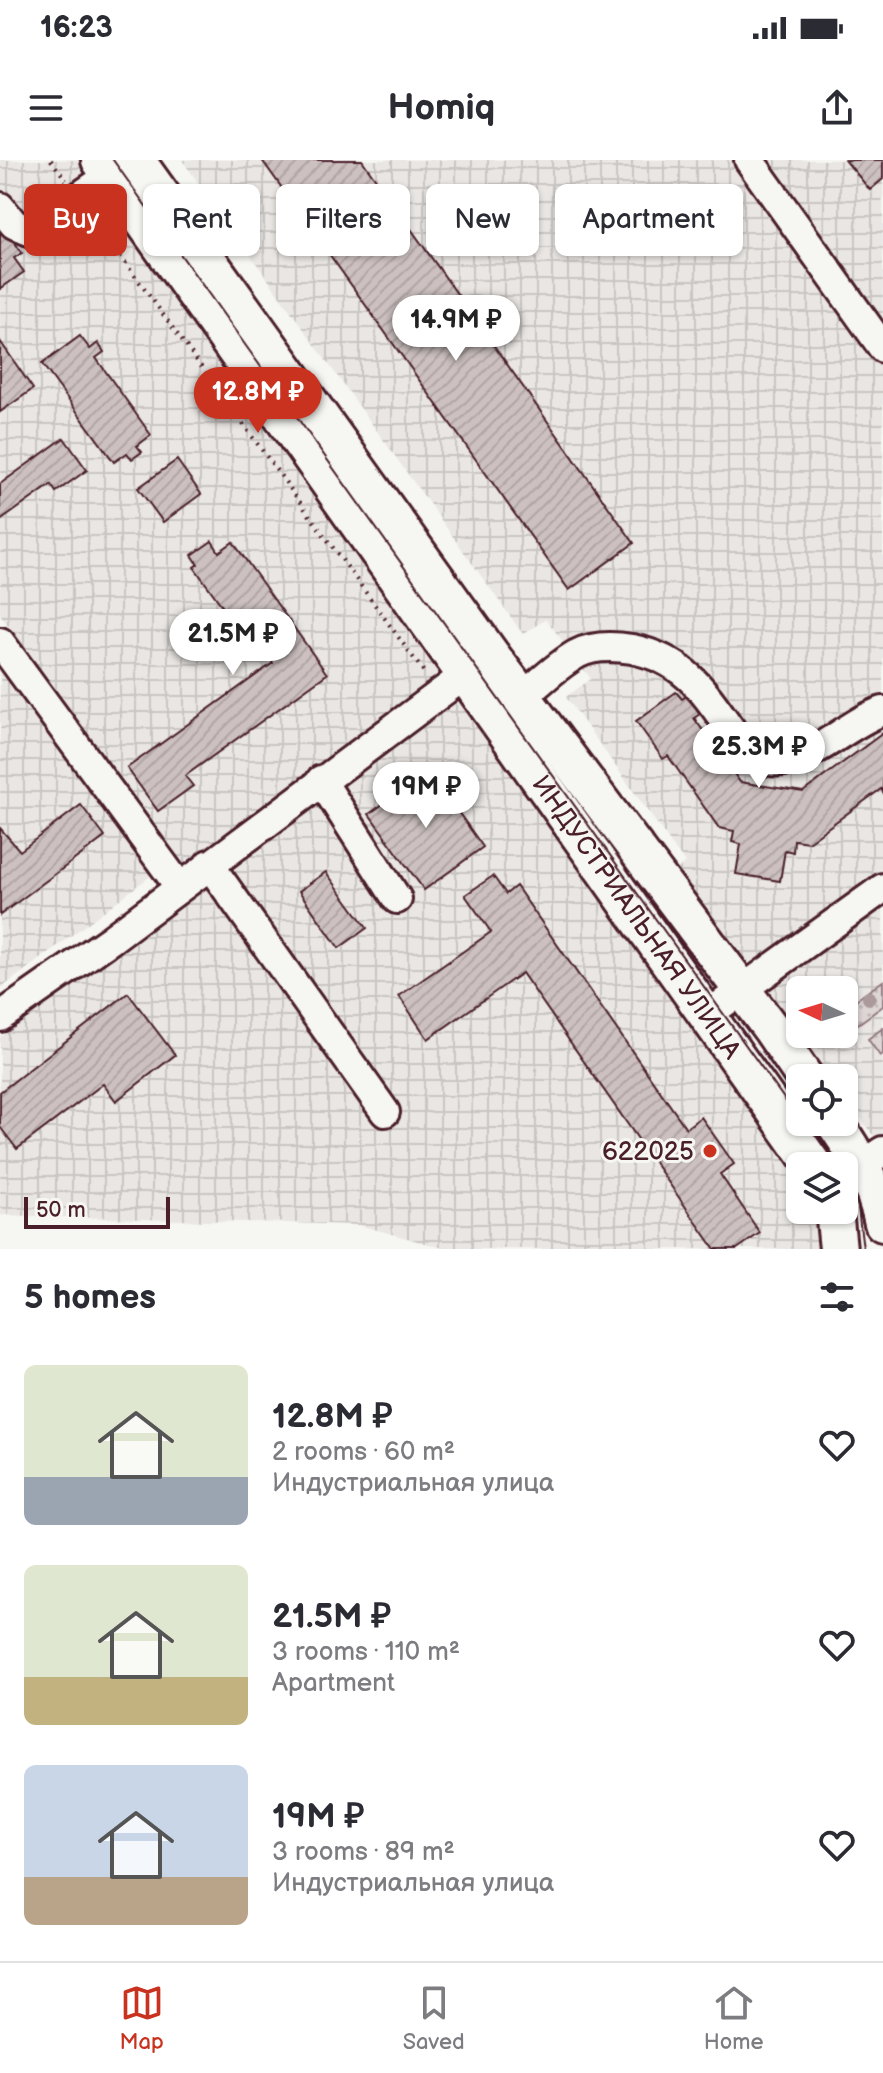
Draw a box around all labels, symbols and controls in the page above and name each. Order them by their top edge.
text: 16:23 [40,10,113,46]
icon: menu [24,86,68,130]
icon: share [815,86,859,130]
text: Homiq [388,87,495,130]
chip: Buy [24,184,127,256]
chip: Rent [143,184,260,256]
chip: Filters [276,184,410,256]
chip: New [426,184,539,256]
chip: Apartment [555,184,743,256]
pin: 14.9M ₽ [382,295,530,363]
text: 14.9M ₽ [410,305,502,336]
pin: 12.8M ₽ [184,367,332,435]
text: 12.8M ₽ [212,377,304,408]
pin: 21.5M ₽ [159,609,307,677]
text: 21.5M ₽ [187,619,279,650]
pin: 25.3M ₽ [685,722,833,790]
text: 25.3M ₽ [711,732,807,763]
pin: 19M ₽ [370,762,482,830]
street label: ИНДУСТРИАЛЬНАЯ УЛИЦА [525,770,747,1065]
text: 19M ₽ [391,772,461,803]
north arrow [786,976,858,1048]
map controls [786,976,858,1224]
button: locate [786,1064,858,1136]
place label: 622025 [602,1137,694,1168]
marker: 622025 [701,1142,719,1160]
button: layers [786,1152,858,1224]
scale bar [24,1193,170,1229]
text: 50 m [36,1197,86,1224]
icon: filters [815,1275,859,1319]
text: 5 homes [24,1277,156,1318]
text: 12.8M ₽ [272,1396,393,1437]
icon: home [88,1397,184,1493]
icon: heart [815,1423,859,1467]
text: 2 rooms · 60 m² [272,1437,455,1468]
text: Индустриальная улица [272,1468,554,1499]
text: 21.5M ₽ [272,1596,391,1637]
icon: home [88,1597,184,1693]
icon: heart [815,1623,859,1667]
text: 3 rooms · 110 m² [272,1637,460,1668]
text: Apartment [272,1668,395,1699]
text: 19M ₽ [272,1796,365,1837]
icon: home [88,1797,184,1893]
icon: heart [815,1823,859,1867]
text: 3 rooms · 89 m² [272,1837,455,1868]
text: Индустриальная улица [272,1868,554,1899]
tab: Map [120,1981,164,2056]
tab: Saved [403,1981,465,2056]
tab: Home [704,1981,763,2056]

